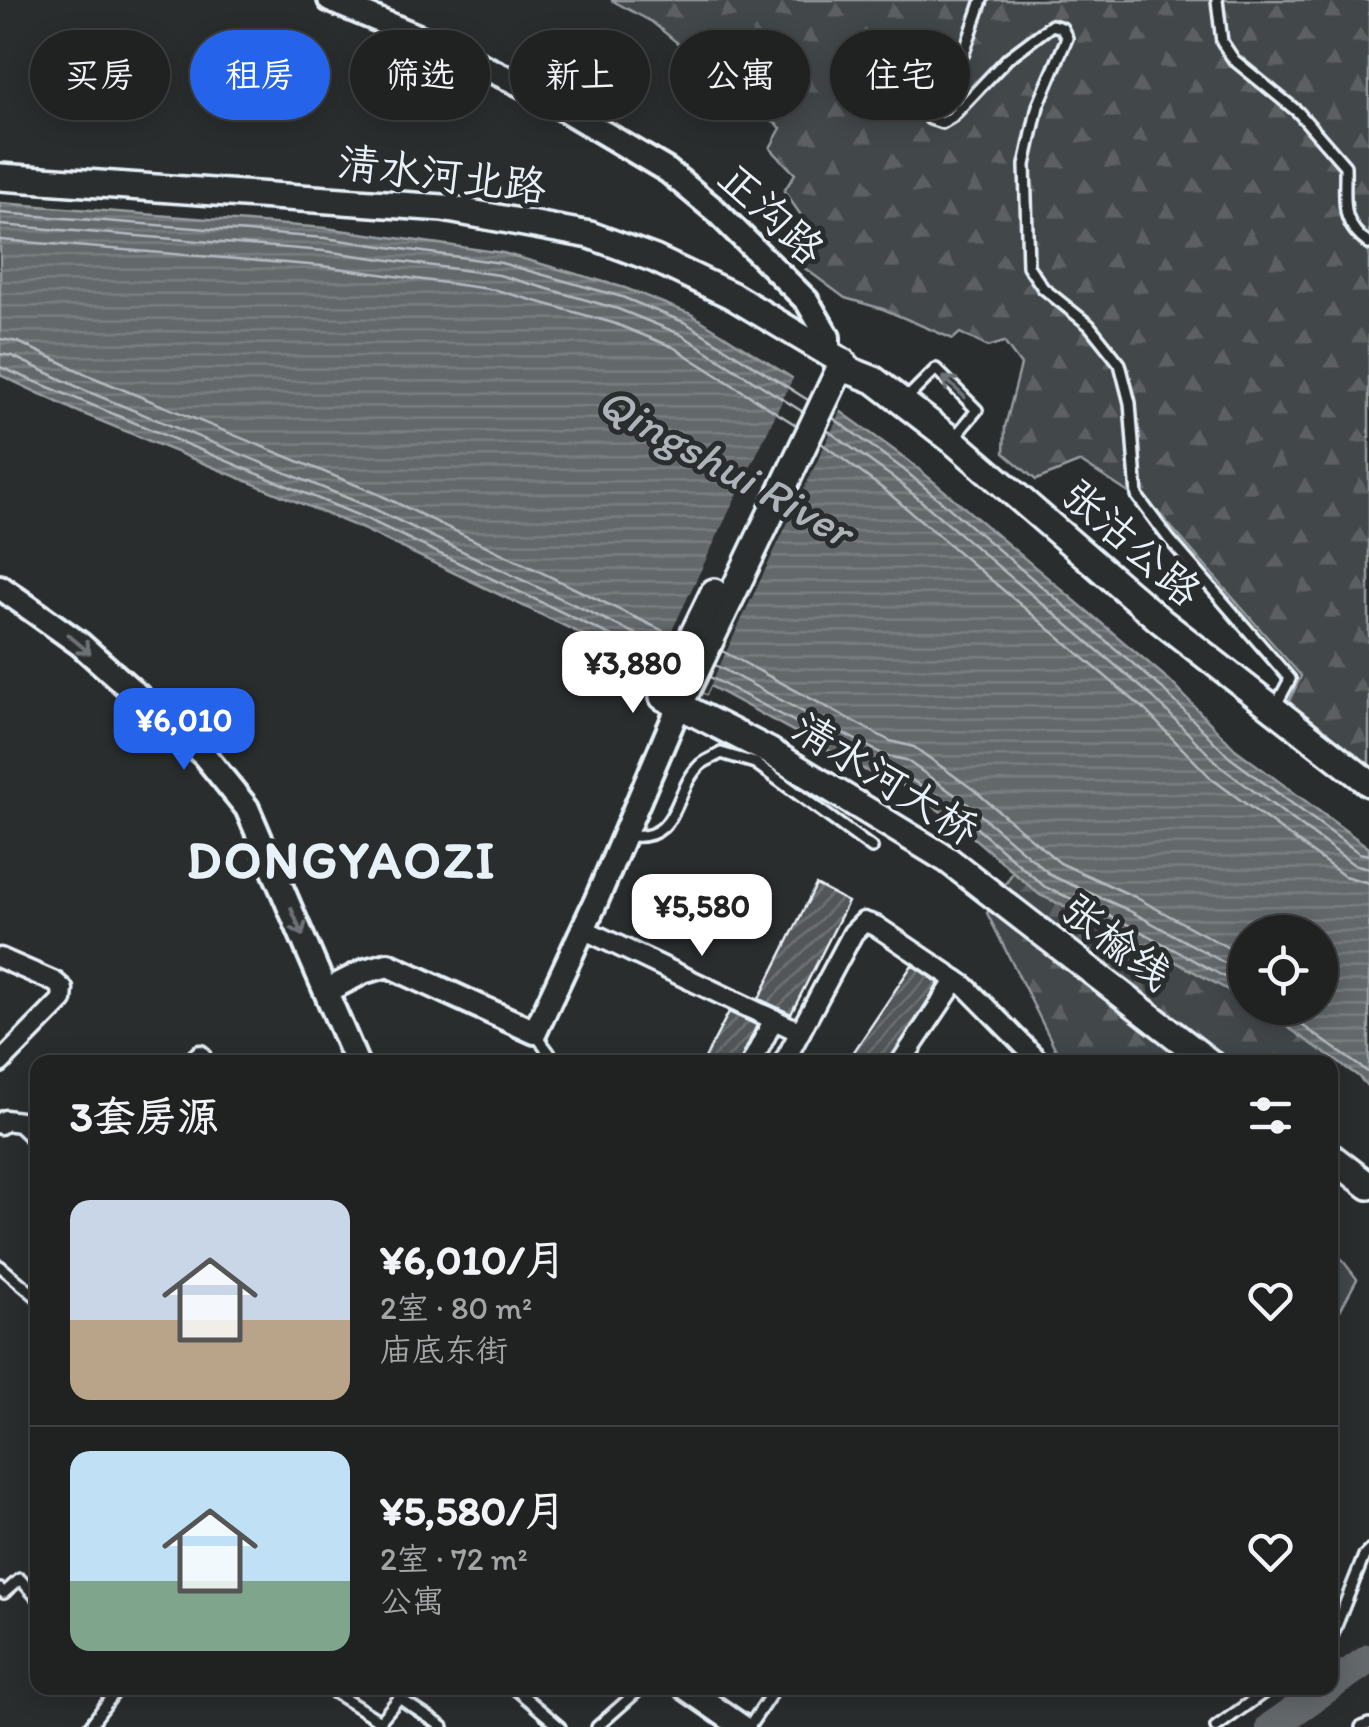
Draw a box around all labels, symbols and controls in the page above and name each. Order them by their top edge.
chip: 买房 [30,30,170,120]
chip: 租房 [190,30,330,120]
chip: 筛选 [350,30,490,120]
chip: 新上 [510,30,650,120]
chip: 公寓 [670,30,810,120]
chip: 住宅 [830,30,970,120]
street label: 清水河北路 [335,136,549,213]
street label: 正沟路 [708,152,835,275]
water label: Qingshui River [590,374,867,560]
one-way arrow [942,375,966,399]
street label: 张沽公路 [1052,468,1212,617]
pin: ¥3,880 [552,631,714,716]
one-way arrow [66,632,91,655]
text: ¥3,880 [584,644,682,682]
pin: ¥6,010 [103,688,265,773]
text: ¥6,010 [136,701,232,739]
street label: 清水河大桥 [783,701,988,856]
district label: DONGYAOZI [187,829,497,891]
pin: ¥5,580 [621,874,783,959]
street label: 张榆线 [1051,883,1182,1000]
text: ¥5,580 [654,887,750,925]
one-way arrow [289,906,307,937]
map controls [1228,915,1338,1025]
button: locate [1228,915,1338,1025]
icon: filters [1243,1088,1298,1143]
text: 3套房源 [70,1091,219,1142]
text: ¥6,010/月 [380,1234,567,1285]
icon: home [150,1240,270,1360]
icon: heart [1243,1273,1298,1328]
text: 2室 · 80 m² [380,1289,532,1327]
text: 庙底东街 [380,1331,508,1369]
text: ¥5,580/月 [380,1485,566,1536]
icon: home [150,1491,270,1611]
icon: heart [1243,1524,1298,1579]
text: 2室 · 72 m² [380,1540,528,1578]
text: 公寓 [380,1582,444,1620]

